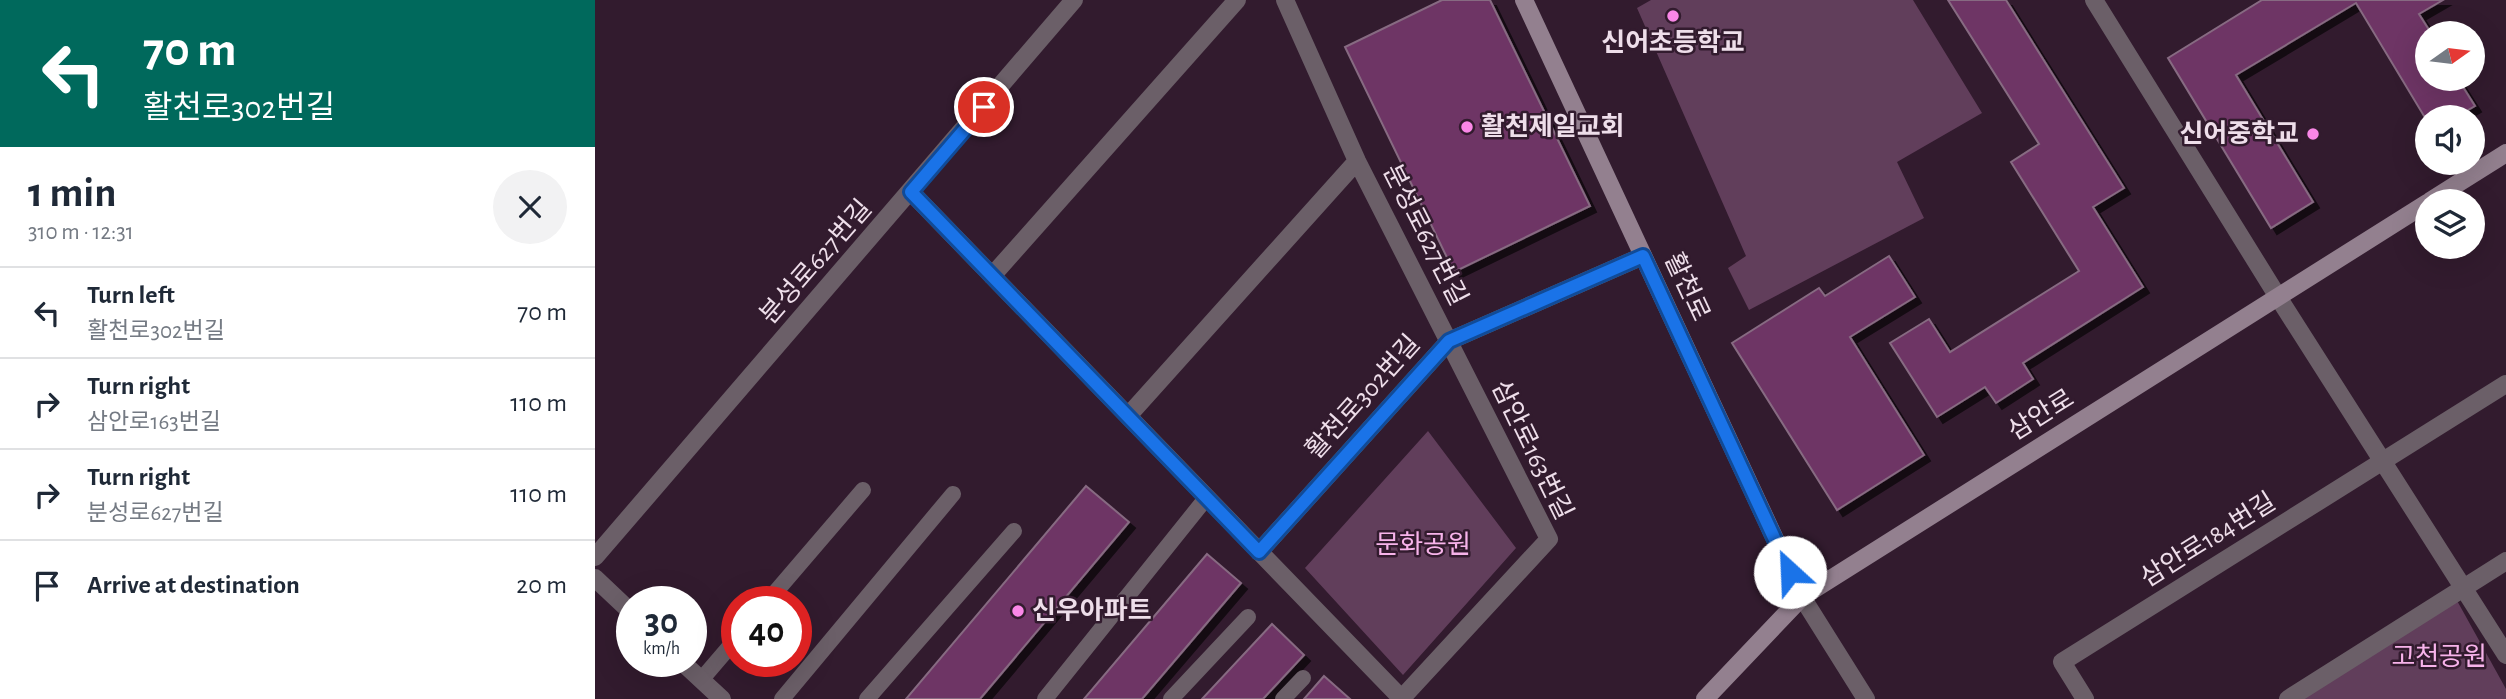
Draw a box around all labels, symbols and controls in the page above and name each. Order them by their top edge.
marker: 신어초등학교 [1665,8,1681,24]
north arrow [2415,21,2485,91]
map controls [2415,21,2485,259]
text: 70 m [143,26,237,75]
icon: left [28,28,119,119]
place label: 신어초등학교 [1601,29,1745,56]
pin [954,77,1014,137]
icon: arrive [965,88,1003,126]
text: 활천로302번길 [143,92,335,124]
button: sound [2415,105,2485,175]
place label: 활천제일교회 [1481,112,1625,140]
marker: 활천제일교회 [1459,119,1475,135]
place label: 신어중학교 [2179,120,2299,147]
marker: 신어중학교 [2305,126,2321,142]
street label: 분성로627번길 [1378,160,1473,310]
button: close [493,170,567,244]
text: 1 min [28,172,117,214]
button: layers [2415,189,2485,259]
street label: 분성로627번길 [755,195,876,329]
text: 310 m · 12:31 [28,221,134,244]
street label: 활천로 [1660,249,1715,325]
text: Turn left [87,282,175,308]
icon: left [28,294,66,332]
text: 70 m [517,299,567,325]
text: 활천로302번길 [87,320,225,343]
street label: 활천로302번길 [1300,330,1425,464]
text: Turn right [87,373,190,399]
street label: 삼안로163번길 [1487,376,1578,524]
street label: 삼안로 [2003,384,2078,445]
icon: right [28,385,66,423]
text: 110 m [510,390,567,416]
text: 삼안로163번길 [87,411,221,434]
text: Turn right [87,464,190,490]
icon: right [28,476,66,514]
text: 110 m [510,481,567,507]
street label: 삼안로184번길 [2136,487,2280,592]
text: 분성로627번길 [87,502,224,525]
park label: 문화공원 [1375,531,1471,558]
position arrow [1753,535,1827,609]
icon: arrive [28,567,66,605]
text: Arrive at destination [87,572,300,598]
text: 20 m [516,572,567,598]
speed limit sign: 40 [721,586,812,677]
place label: 신우아파트 [1032,597,1152,624]
marker: 신우아파트 [1010,603,1026,619]
text: 30 [645,605,678,640]
text: km/h [643,640,680,658]
park label: 고천공원 [2391,643,2487,670]

